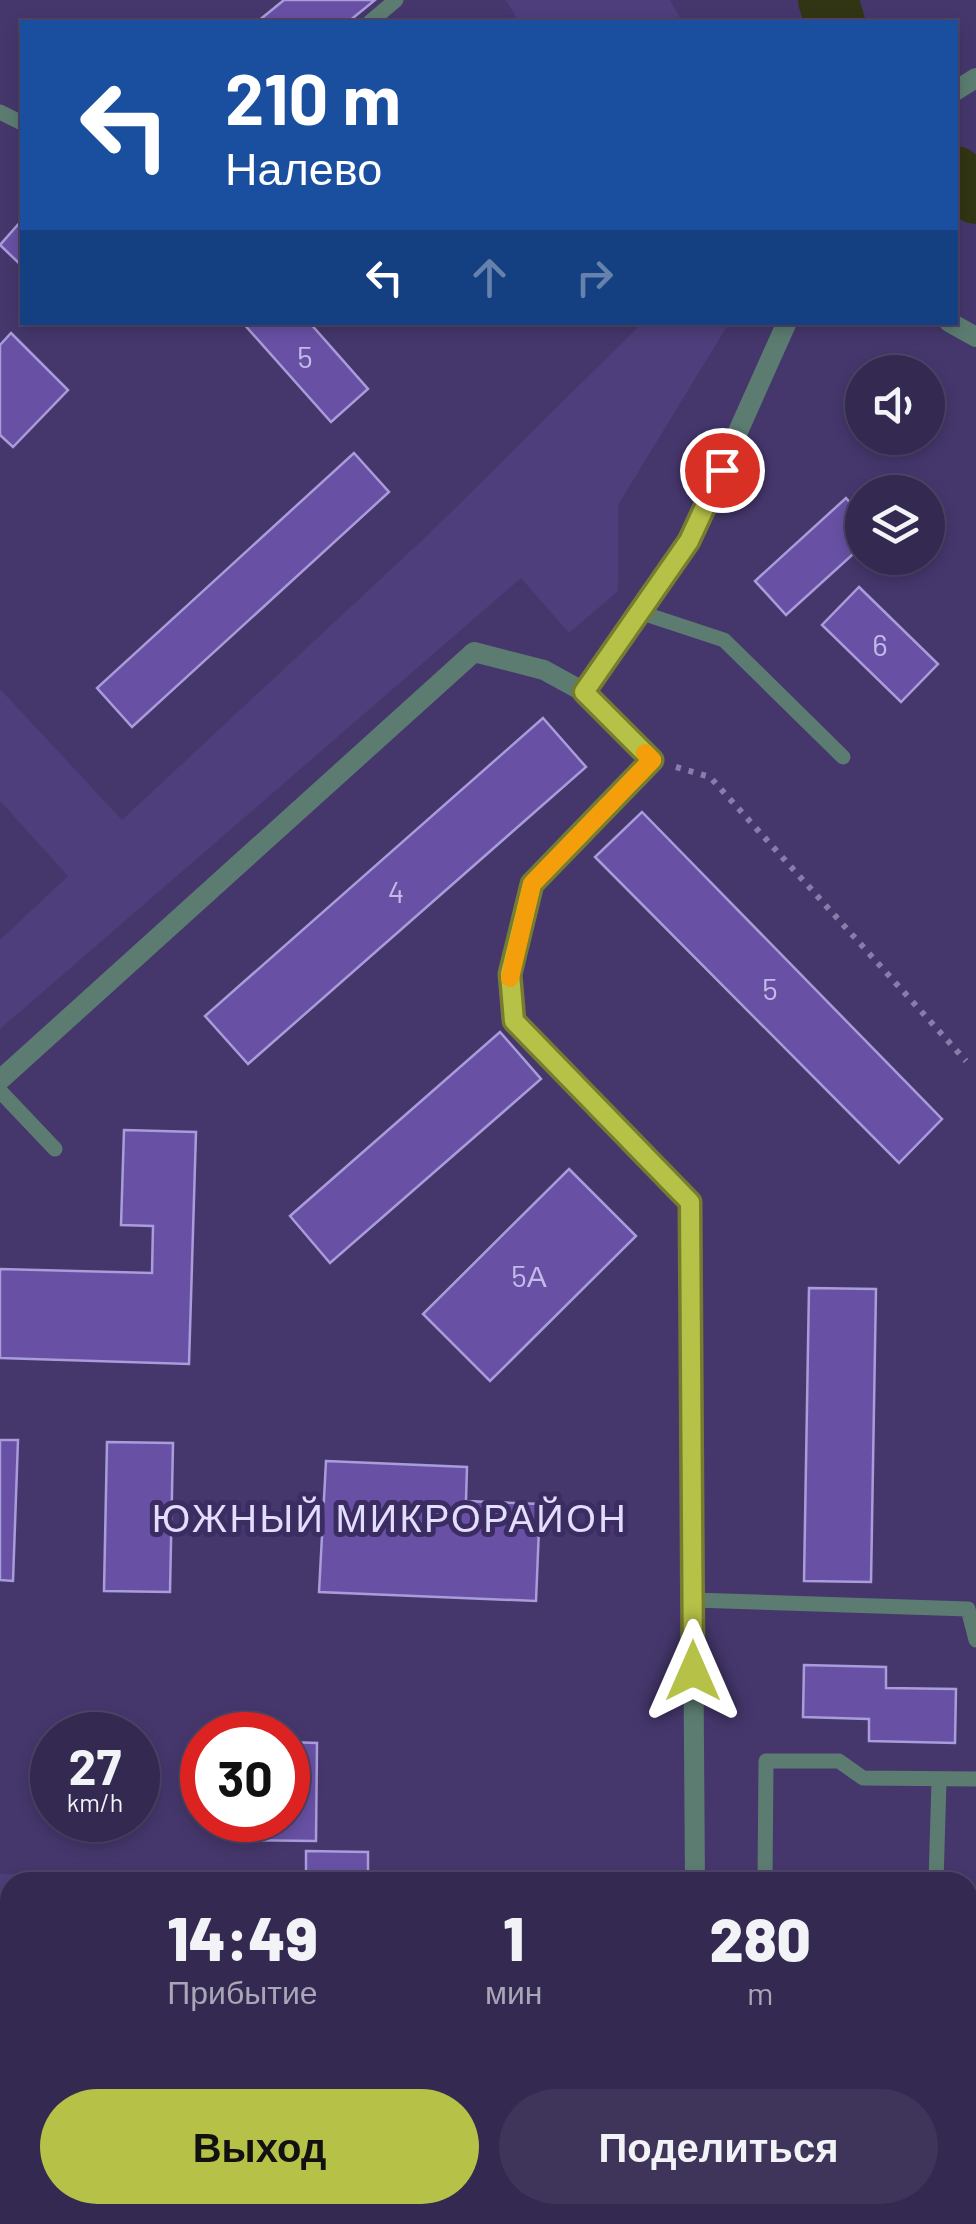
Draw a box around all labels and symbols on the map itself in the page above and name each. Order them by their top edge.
house number: 5 [297,338,313,374]
pin [680,428,765,513]
house number: 6 [872,626,888,662]
house number: 4 [388,873,404,909]
house number: 5 [762,970,778,1006]
house number: 5А [511,1257,547,1293]
district label: ЮЖНЫЙ МИКРОРАЙОН [152,1494,628,1540]
position arrow [641,1619,745,1723]
speed limit sign: 30 [180,1712,310,1842]

